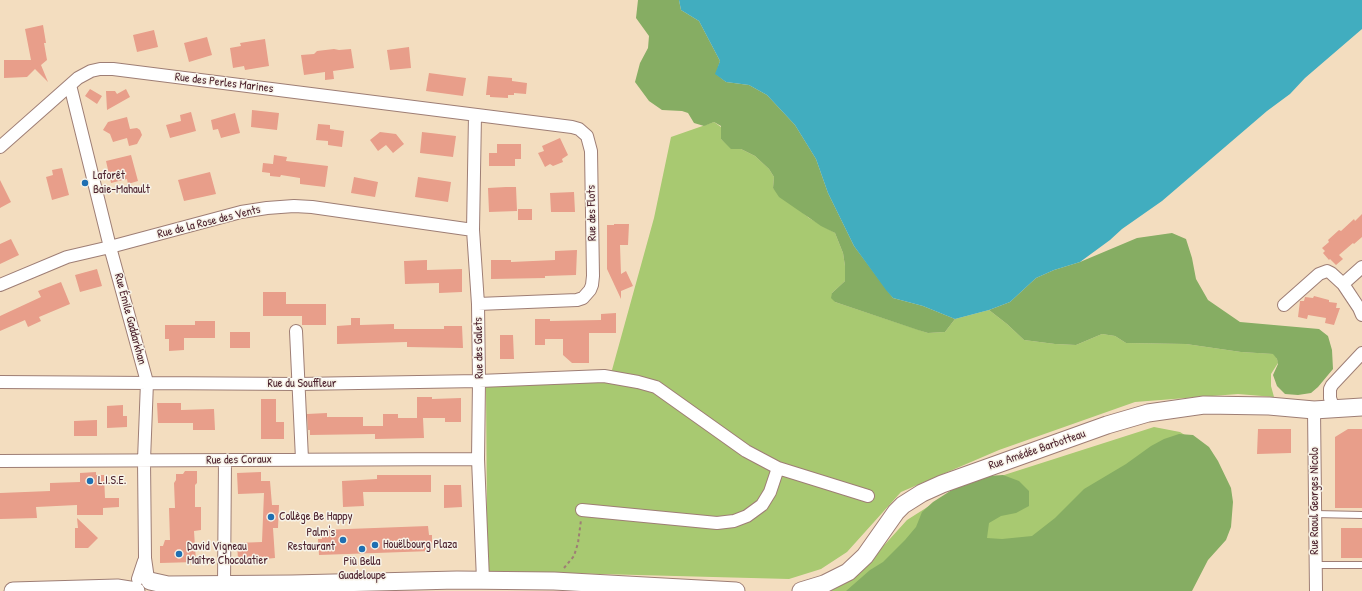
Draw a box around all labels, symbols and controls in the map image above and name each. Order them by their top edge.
street label: Rue des Perles Marines [174,70,274,96]
place label: Laforêt Baie-Mahault [93,169,150,197]
marker: Laforêt Baie-Mahault [80,178,90,188]
street label: Rue des Flots [584,185,600,241]
street label: Rue de la Rose des Vents [156,202,262,242]
street label: Rue Émile Gaddarkhan [111,272,149,366]
street label: Rue des Galets [471,317,487,379]
street label: Rue du Souffleur [268,377,336,391]
street label: Rue Amédée Barbotteau [987,427,1087,473]
street label: Rue Raoul Georges Nicolo [1308,447,1322,555]
street label: Rue des Coraux [206,452,272,468]
place label: L.I.S.E. [98,474,126,488]
marker: L.I.S.E. [85,476,95,486]
place label: Collège Be Happy [279,510,353,524]
marker: Collège Be Happy [266,512,276,522]
place label: Palm's Restaurant [288,526,335,554]
marker: Palm's Restaurant [338,535,348,545]
place label: Houëlbourg Plaza [383,538,457,552]
place label: David Vigneau Maître Chocolatier [187,540,268,568]
marker: Houëlbourg Plaza [370,540,380,550]
marker: Più Bella Guadeloupe [357,544,367,554]
marker: David Vigneau Maître Chocolatier [174,549,184,559]
place label: Più Bella Guadeloupe [338,555,386,583]

